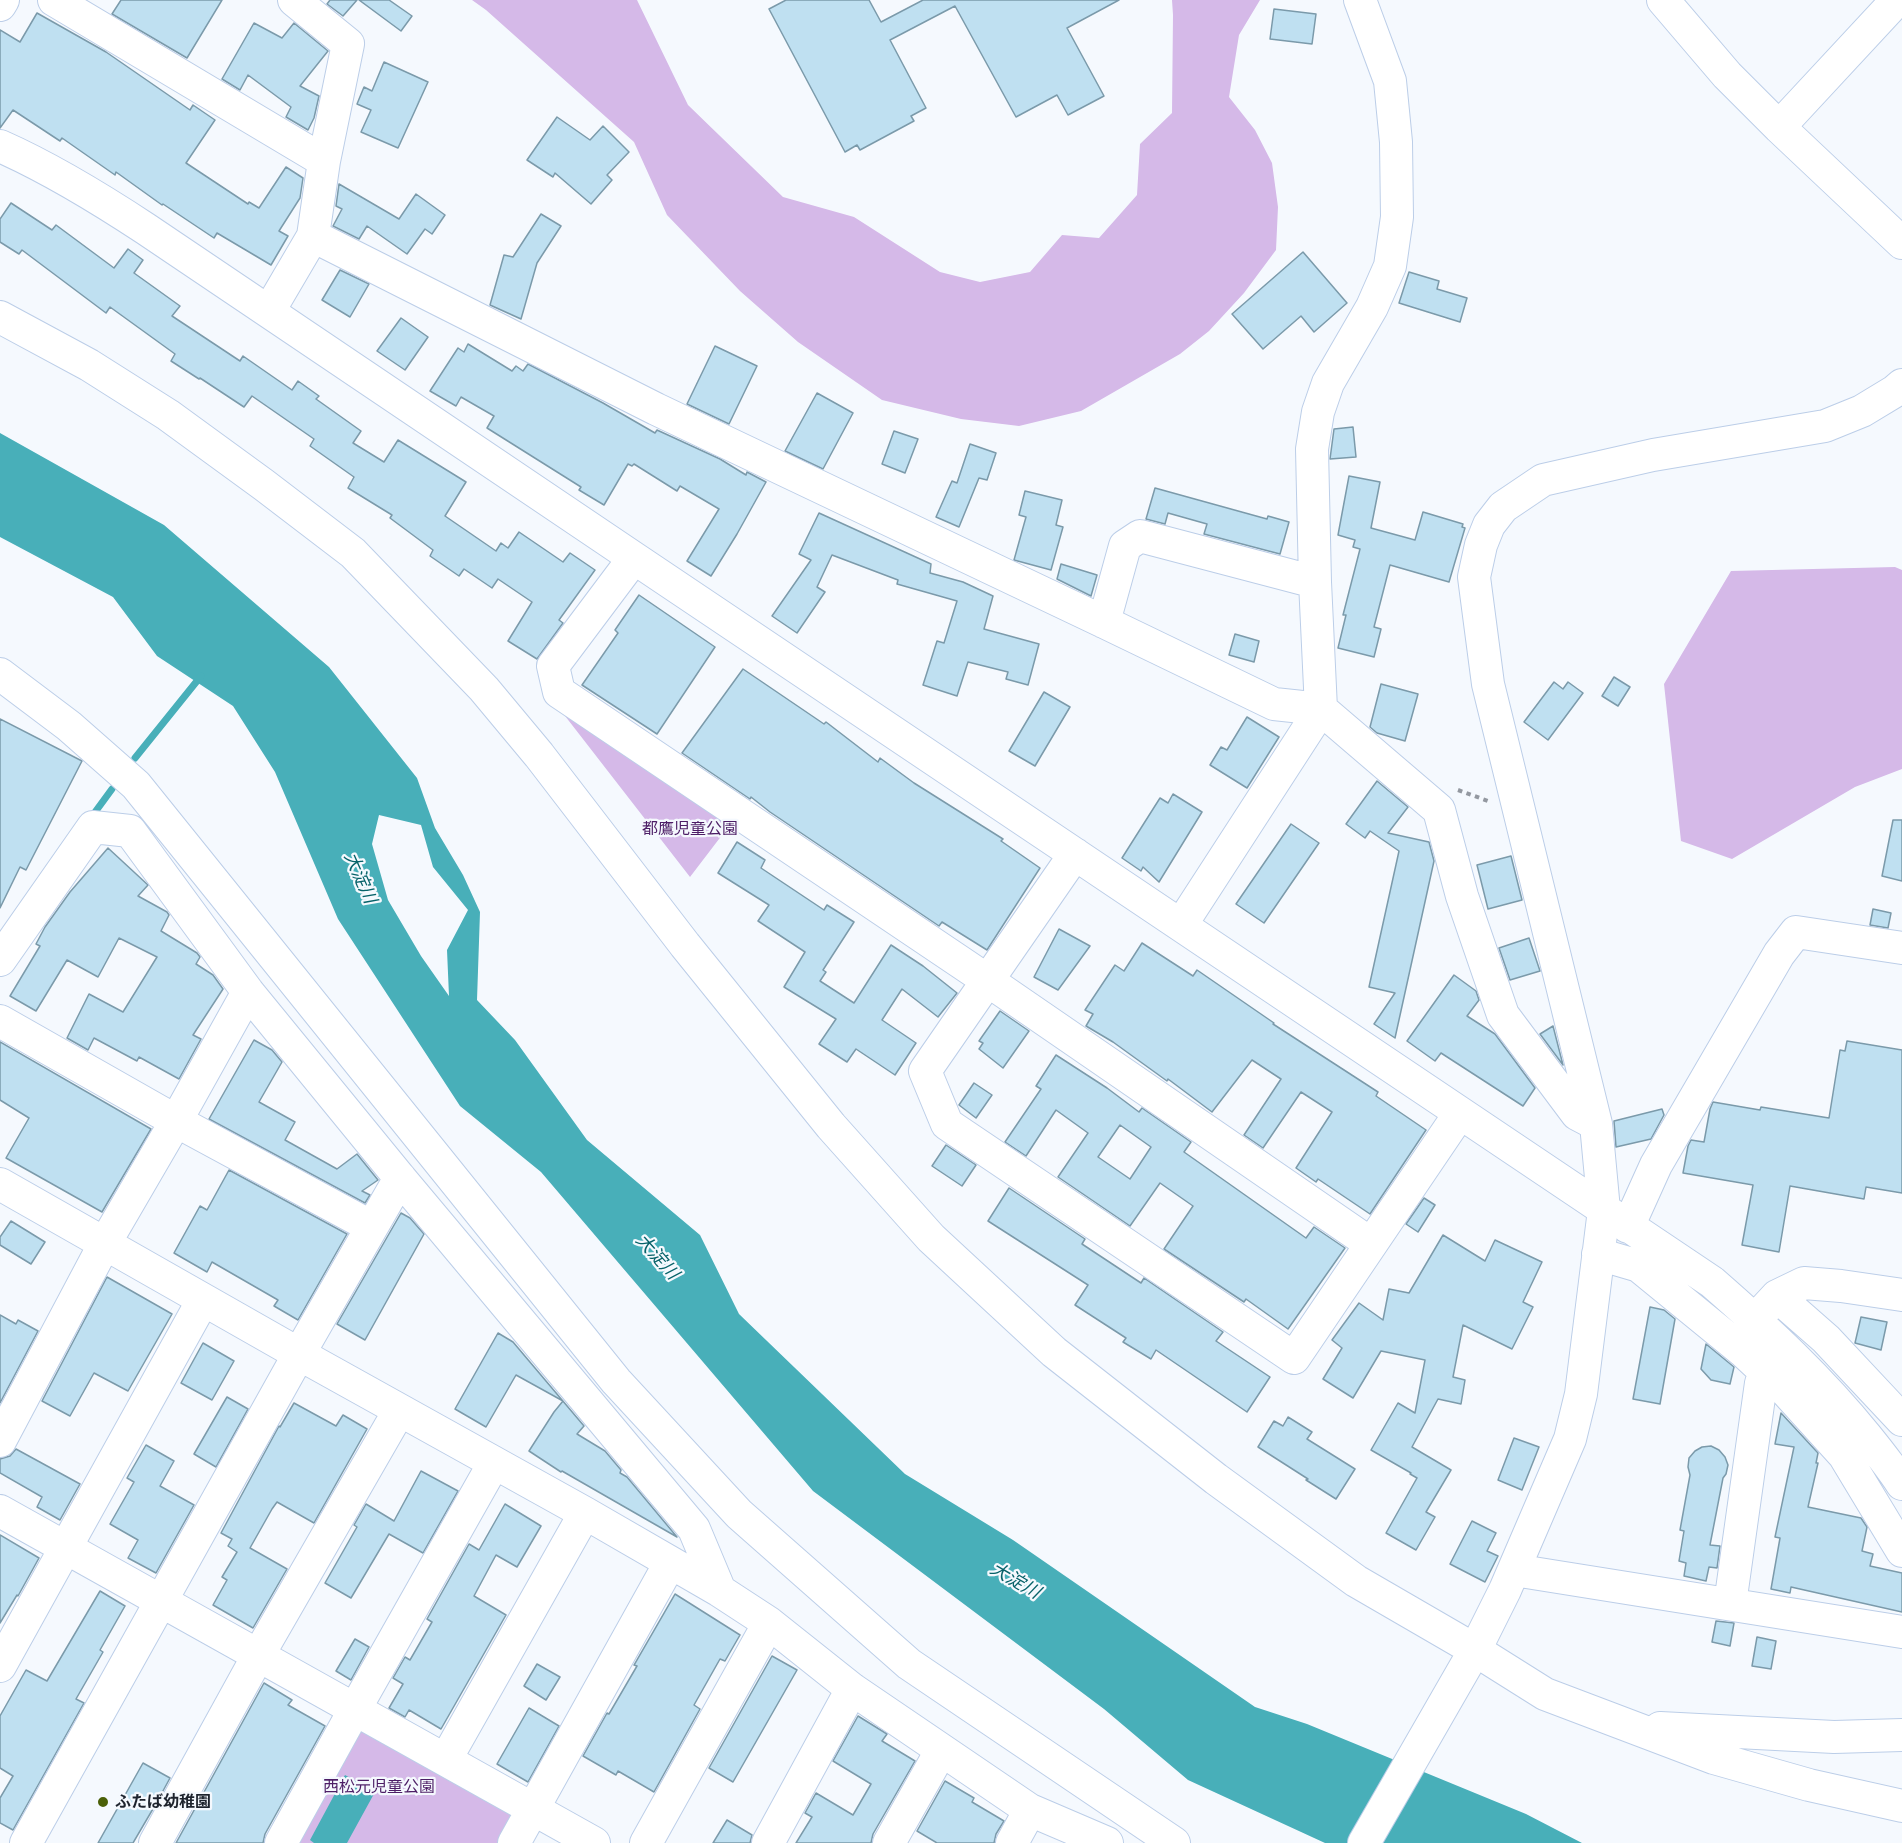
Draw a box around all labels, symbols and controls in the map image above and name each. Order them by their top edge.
park label: 都鷹児童公園 [642,819,738,839]
water label: 大淀川 [339,849,381,907]
water label: 大淀川 [631,1230,683,1284]
water label: 大淀川 [986,1558,1044,1604]
park label: 西松元児童公園 [323,1777,435,1797]
place label: ふたば幼稚園 [115,1792,211,1812]
marker: ふたば幼稚園 [96,1795,110,1809]

